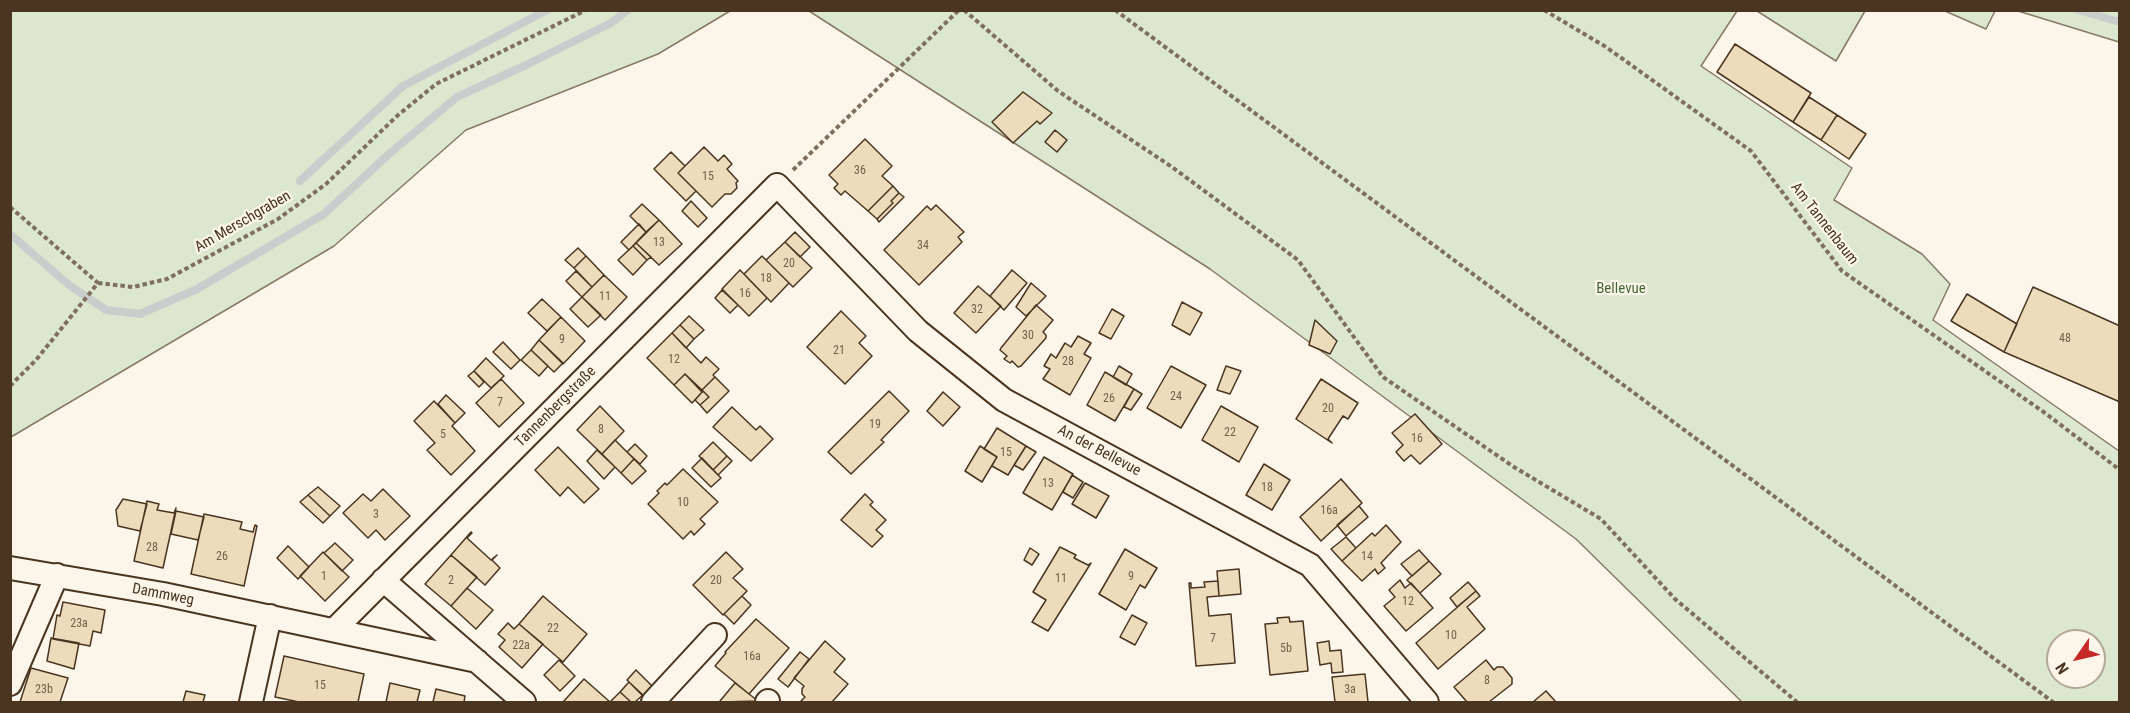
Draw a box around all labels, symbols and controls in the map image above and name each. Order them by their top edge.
house number: 36 [854,164,866,178]
house number: 15 [702,170,714,184]
street label: Am Tannenbaum [1786,179,1862,269]
street label: Am Merschgraben [192,187,294,257]
house number: 13 [653,236,665,250]
house number: 34 [917,239,929,253]
house number: 20 [783,257,795,271]
house number: 18 [760,272,772,286]
park label: Bellevue [1596,280,1646,298]
house number: 16 [739,287,751,301]
house number: 11 [599,290,611,304]
house number: 32 [971,303,983,317]
house number: 30 [1022,329,1034,343]
house number: 48 [2059,332,2071,346]
house number: 9 [559,333,565,347]
house number: 21 [833,344,845,358]
house number: 12 [668,353,680,367]
house number: 28 [1062,355,1074,369]
street label: Tannenbergstraße [512,363,600,451]
house number: 24 [1170,390,1182,404]
house number: 26 [1103,392,1115,406]
house number: 7 [497,396,503,410]
house number: 20 [1322,402,1334,416]
house number: 19 [869,418,881,432]
street label: An der Bellevue [1054,422,1144,480]
house number: 8 [598,423,604,437]
house number: 22 [1224,426,1236,440]
house number: 5 [440,428,446,442]
house number: 16 [1411,432,1423,446]
house number: 15 [1000,446,1012,460]
house number: 13 [1042,477,1054,491]
house number: 18 [1261,481,1273,495]
house number: 10 [677,496,689,510]
house number: 16a [1320,504,1338,518]
house number: 3 [373,508,379,522]
house number: 28 [146,541,158,555]
house number: 26 [216,550,228,564]
house number: 14 [1361,550,1373,564]
house number: 1 [321,570,327,584]
house number: 9 [1128,570,1134,584]
house number: 11 [1055,572,1067,586]
house number: 2 [448,574,454,588]
house number: 20 [710,574,722,588]
street label: Dammweg [131,580,195,610]
house number: 12 [1402,595,1414,609]
house number: 23a [70,617,88,631]
house number: 22 [547,622,559,636]
house number: 10 [1445,629,1457,643]
north arrow [2046,629,2106,689]
house number: 7 [1210,632,1216,646]
house number: 22a [512,639,530,653]
house number: 5b [1280,642,1292,656]
house number: 16a [743,650,761,664]
text: N [2052,659,2073,678]
house number: 8 [1484,674,1490,688]
house number: 15 [314,679,326,693]
house number: 23b [35,683,53,697]
house number: 3a [1344,683,1356,697]

